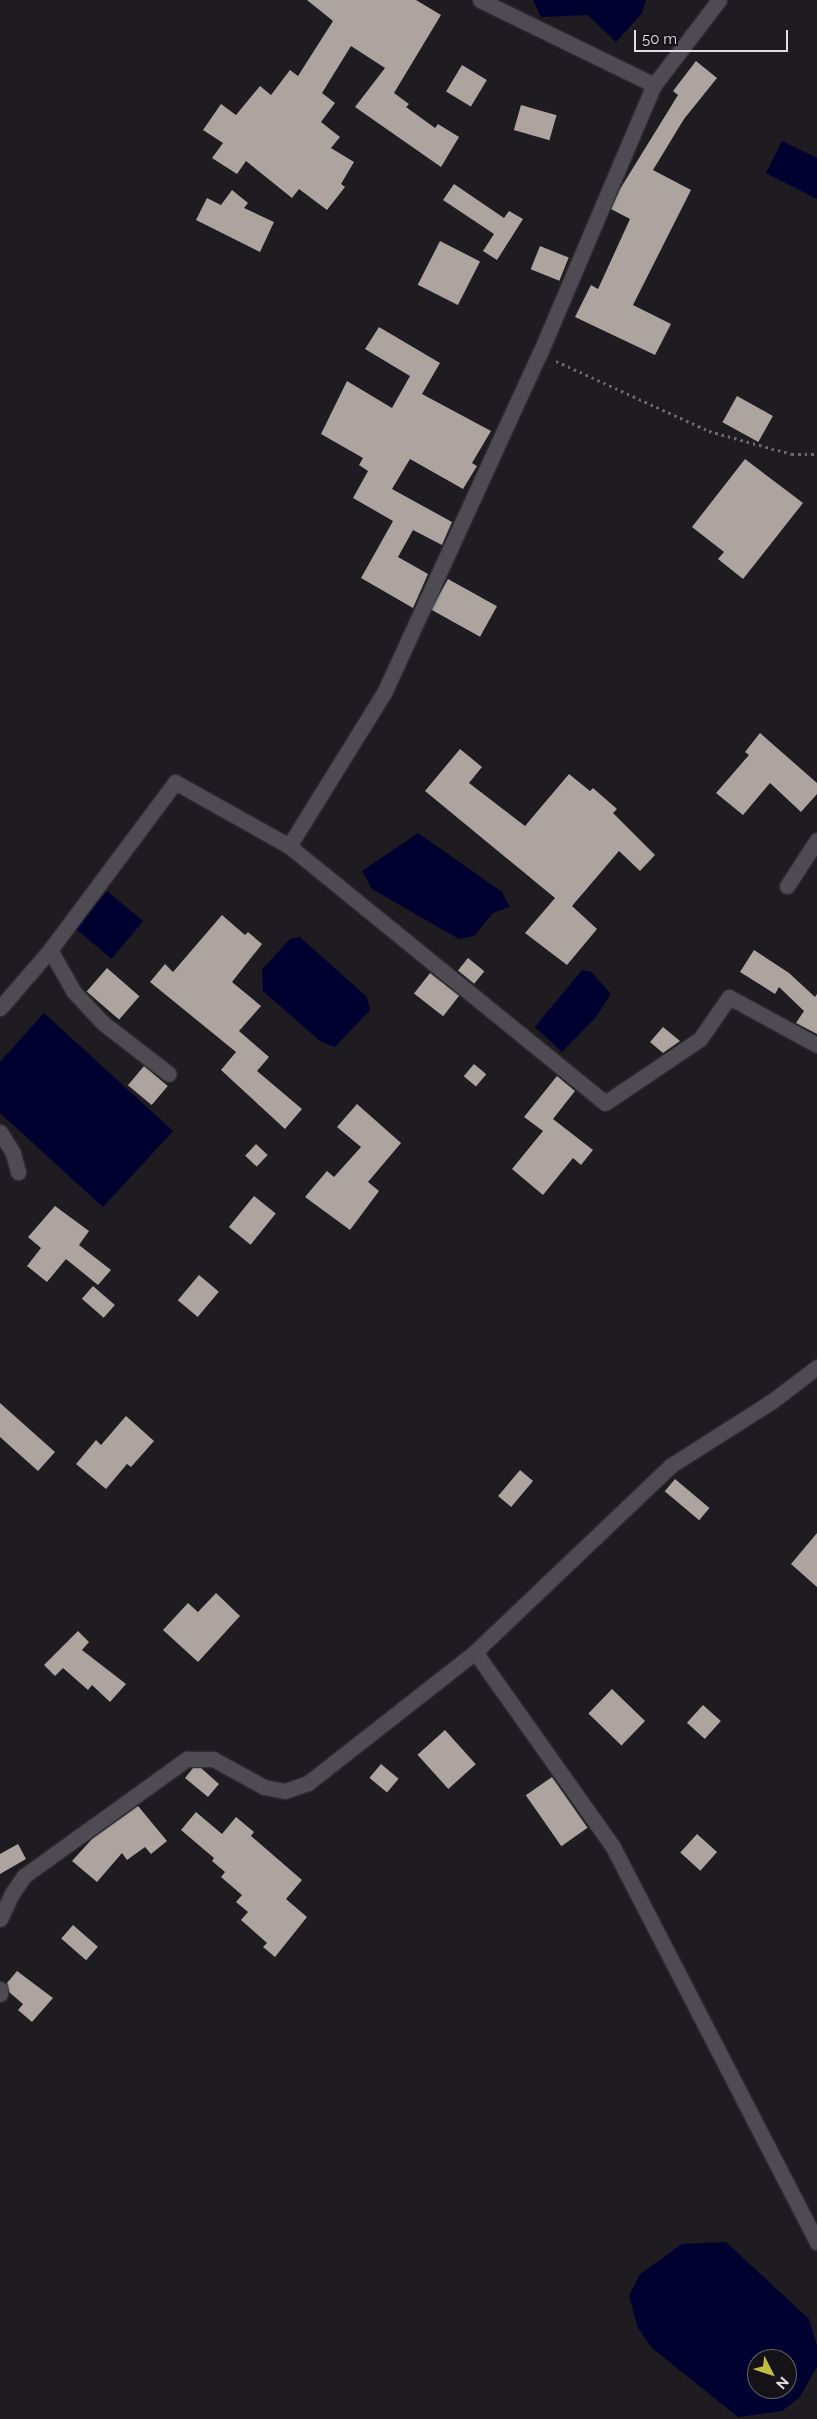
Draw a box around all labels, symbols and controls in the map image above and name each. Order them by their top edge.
scale bar [637,20,791,52]
text: 50 m [642,30,677,48]
north arrow [747,2349,797,2399]
text: N [773,2374,792,2392]

